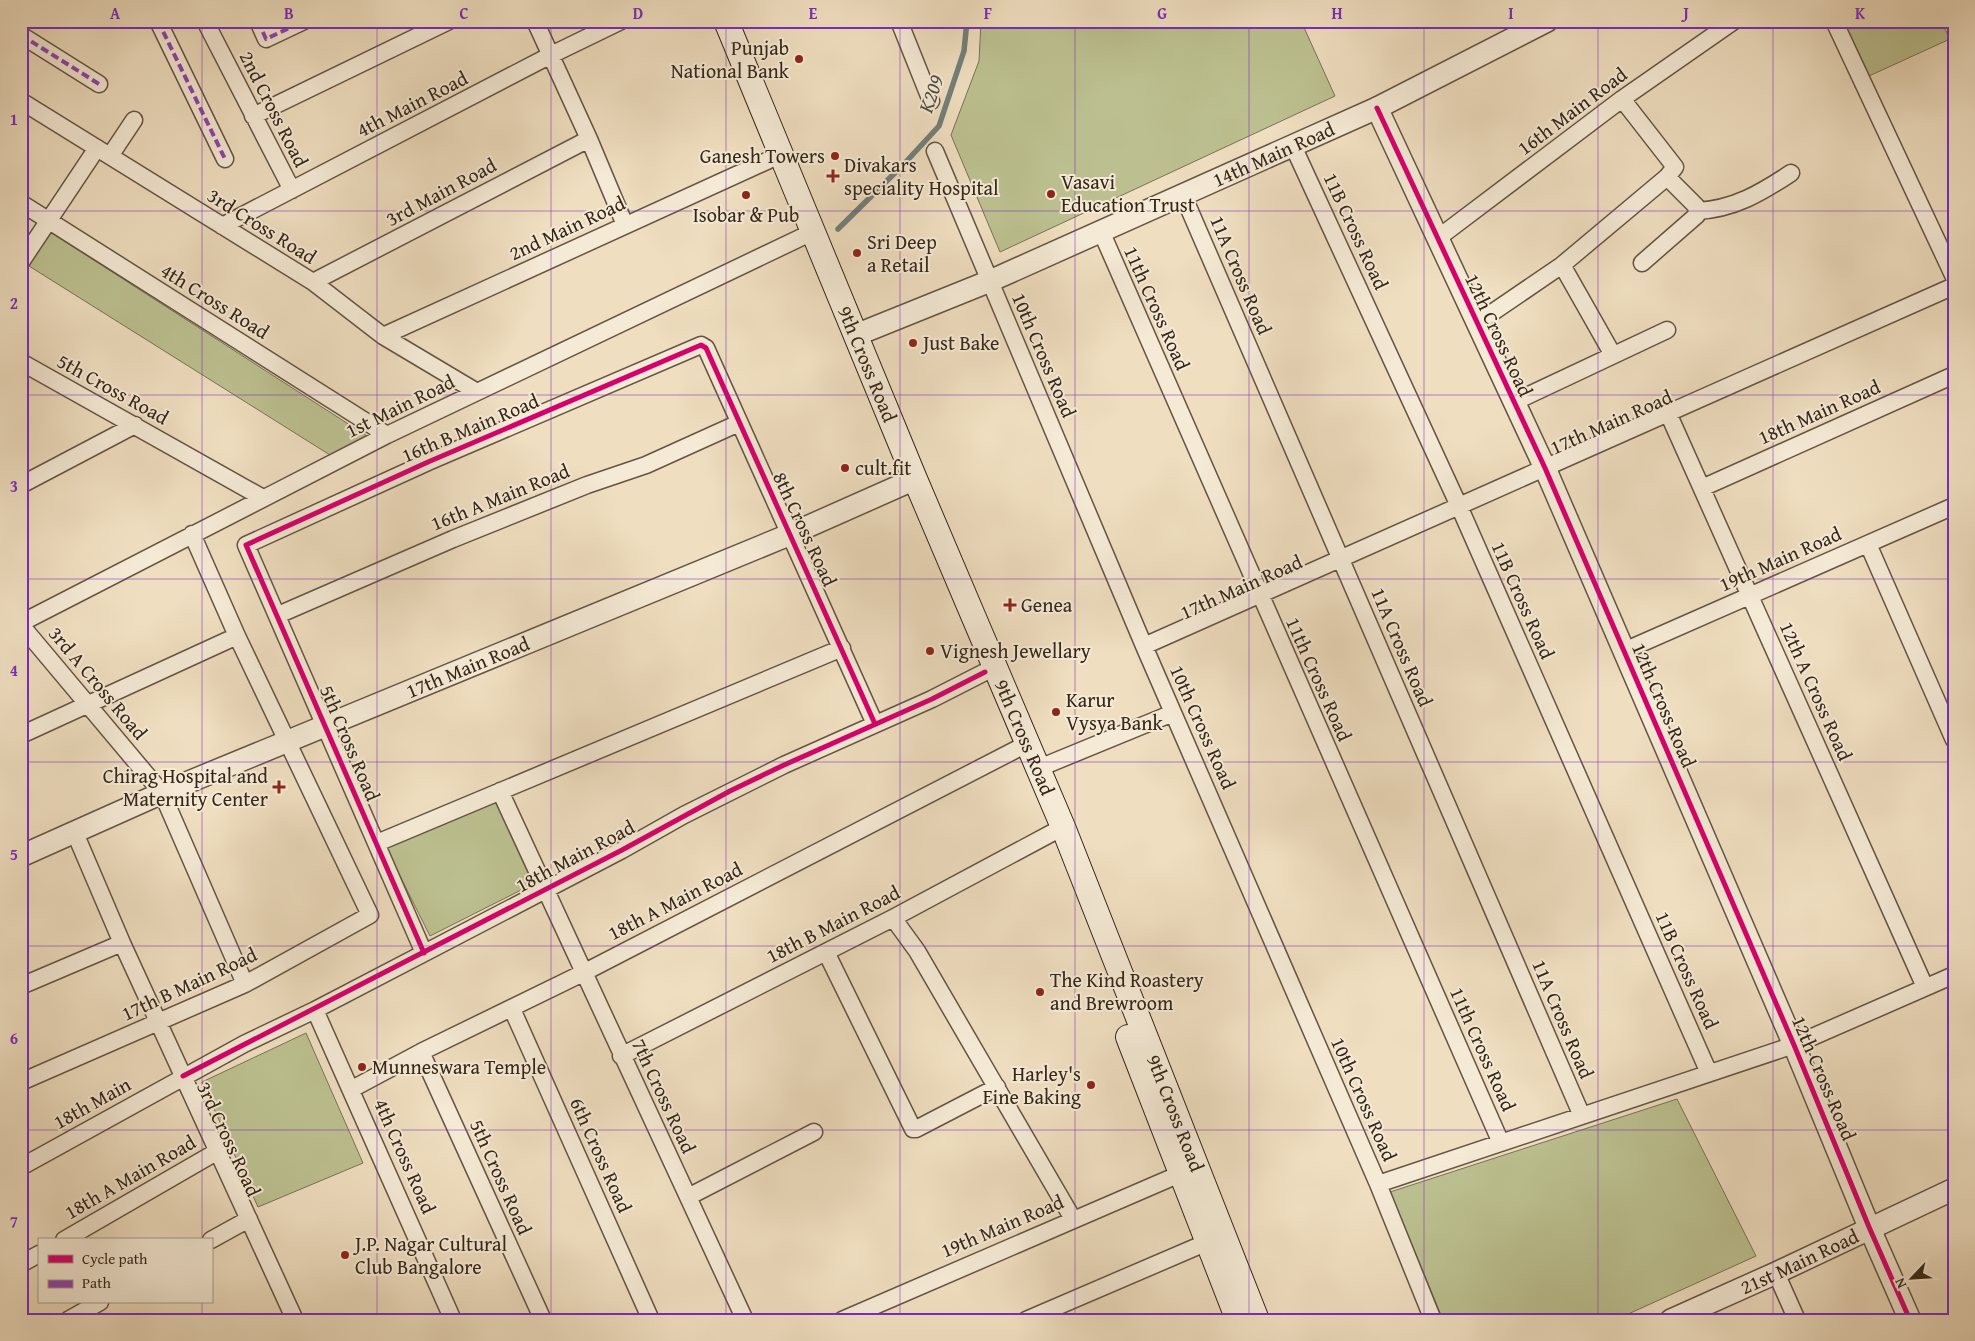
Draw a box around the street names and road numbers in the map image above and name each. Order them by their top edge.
street label: 2nd Cross Road [233,46,316,172]
street label: 16th Main Road [1511,59,1633,162]
street label: 4th Main Road [351,63,473,144]
street label: 14th Main Road [1208,114,1339,194]
street label: 3rd Main Road [380,150,502,233]
street label: 11B Cross Road [1317,167,1396,294]
street label: 3rd Cross Road [202,180,323,271]
street label: 2nd Main Road [504,188,630,267]
street label: 11A Cross Road [1203,211,1280,339]
street label: 11th Cross Road [1117,241,1198,375]
street label: 4th Cross Road [155,256,276,346]
street label: 12th Cross Road [1458,268,1541,402]
street label: 10th Cross Road [1005,288,1084,422]
street label: 9th Cross Road [831,301,905,427]
street label: 5th Cross Road [52,346,175,431]
street label: 1st Main Road [340,367,459,444]
street label: 18th Main Road [1753,372,1885,451]
street label: 17th Main Road [1545,382,1677,461]
street label: 16th B Main Road [397,385,543,470]
street label: 16th A Main Road [426,455,574,538]
street label: 8th Cross Road [766,467,845,591]
street label: 19th Main Road [1714,519,1846,598]
street label: 11B Cross Road [1485,536,1562,664]
street label: 17th Main Road [1175,547,1307,626]
street label: 11A Cross Road [1364,583,1441,711]
street label: 11th Cross Road [1279,612,1360,746]
street label: 12th A Cross Road [1773,617,1860,765]
street label: 3rd A Cross Road [42,620,155,746]
street label: 17th Main Road [401,628,534,705]
street label: 12th Cross Road [1625,638,1704,772]
street label: 10th Cross Road [1163,660,1244,794]
street label: 9th Cross Road [988,674,1063,800]
street label: 5th Cross Road [313,680,388,806]
street label: 18th Main Road [510,812,640,899]
street label: 18th A Main Road [603,854,747,947]
street label: 18th B Main Road [761,877,905,970]
street label: 11B Cross Road [1649,906,1726,1034]
street label: 17th B Main Road [116,939,262,1028]
street label: 11A Cross Road [1525,955,1602,1083]
street label: 11th Cross Road [1443,982,1524,1116]
street label: 12th Cross Road [1785,1011,1864,1145]
street label: 10th Cross Road [1324,1032,1405,1166]
street label: 7th Cross Road [625,1034,704,1158]
street label: 9th Cross Road [1140,1050,1212,1176]
street label: 18th Main [48,1069,136,1136]
street label: 3rd Cross Road [190,1077,269,1201]
street label: 6th Cross Road [563,1093,640,1217]
street label: 4th Cross Road [367,1094,444,1218]
street label: 5th Cross Road [463,1115,540,1239]
street label: 18th A Main Road [59,1127,201,1226]
street label: 19th Main Road [936,1186,1068,1264]
street label: 21st Main Road [1735,1221,1863,1301]

